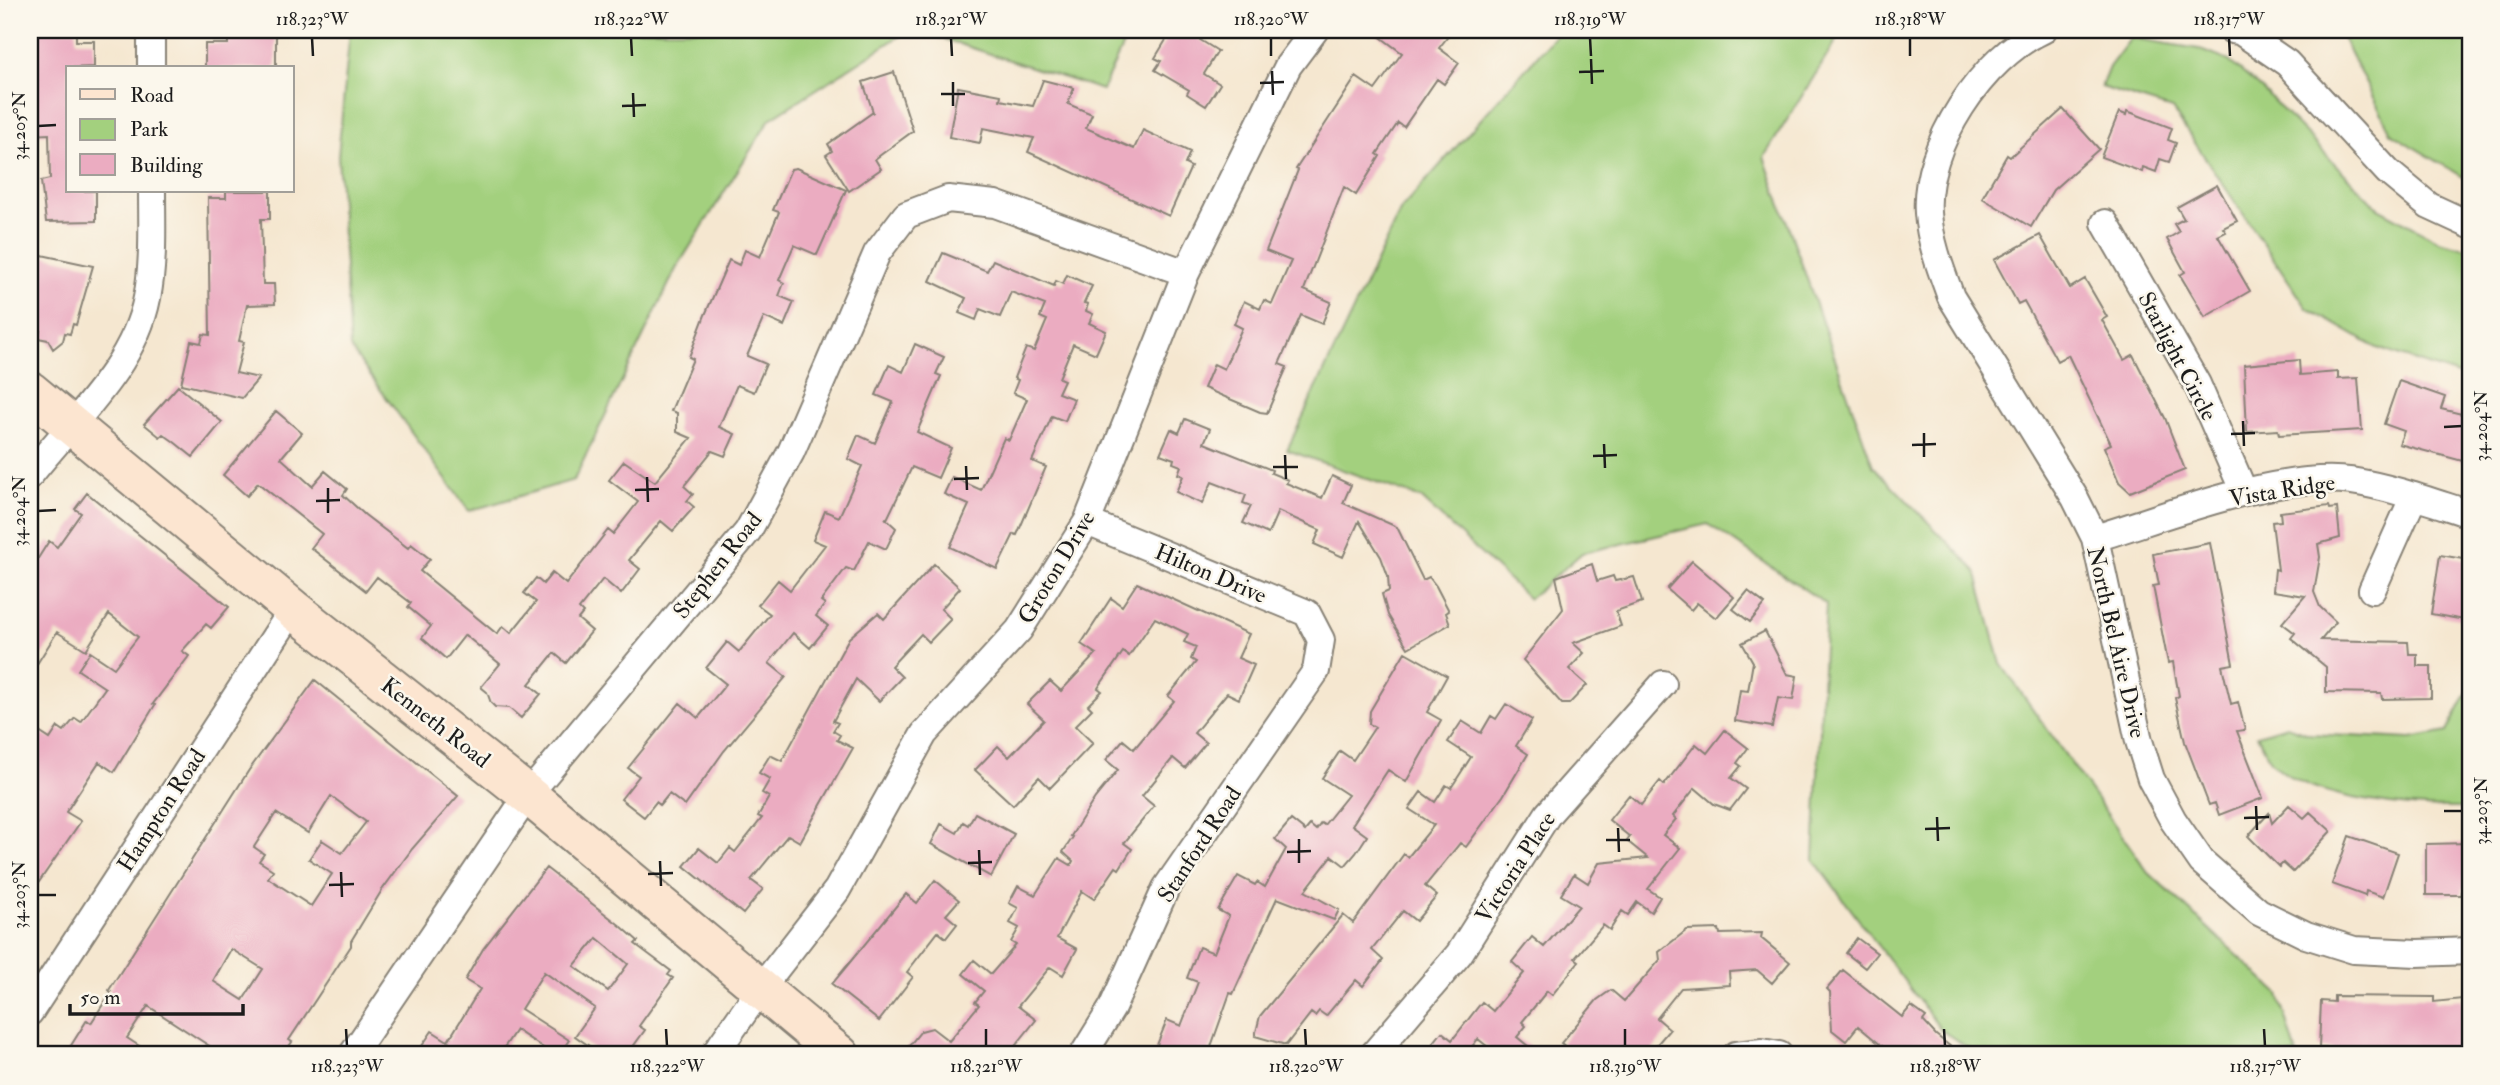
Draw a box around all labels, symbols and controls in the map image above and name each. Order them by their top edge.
text: 118.323°W [276,8,349,31]
text: 118.322°W [594,8,669,31]
text: 118.321°W [915,8,988,31]
text: 118.320°W [1234,8,1309,31]
text: 118.319°W [1554,8,1627,31]
text: 118.318°W [1874,8,1946,31]
text: 118.317°W [2193,8,2265,31]
legend [66,66,294,192]
text: Road [130,82,175,109]
text: 34.205°N [8,91,31,161]
text: Park [130,116,168,143]
text: Building [130,152,203,179]
street label: Starlight Circle [2131,287,2224,426]
text: 34.204°N [2470,391,2493,461]
street label: Vista Ridge [2227,468,2337,513]
text: 34.204°N [8,476,31,546]
street label: Groton Drive [1011,505,1102,629]
street label: Stephen Road [667,506,769,625]
street label: Hilton Drive [1151,537,1271,610]
street label: North Bel Aire Drive [2080,543,2153,741]
street label: Kenneth Road [375,671,496,774]
street label: Hampton Road [111,743,213,878]
text: 34.203°N [2470,777,2493,845]
street label: Stanford Road [1151,781,1248,908]
street label: Victoria Place [1469,806,1562,928]
text: 34.203°N [8,861,31,929]
scale bar [70,973,243,1017]
text: 50 m [80,984,121,1011]
text: 118.323°W [311,1055,384,1078]
text: 118.322°W [630,1055,705,1078]
text: 118.321°W [950,1055,1023,1078]
text: 118.320°W [1269,1055,1344,1078]
text: 118.319°W [1589,1055,1662,1078]
text: 118.318°W [1909,1055,1981,1078]
text: 118.317°W [2229,1055,2301,1078]

